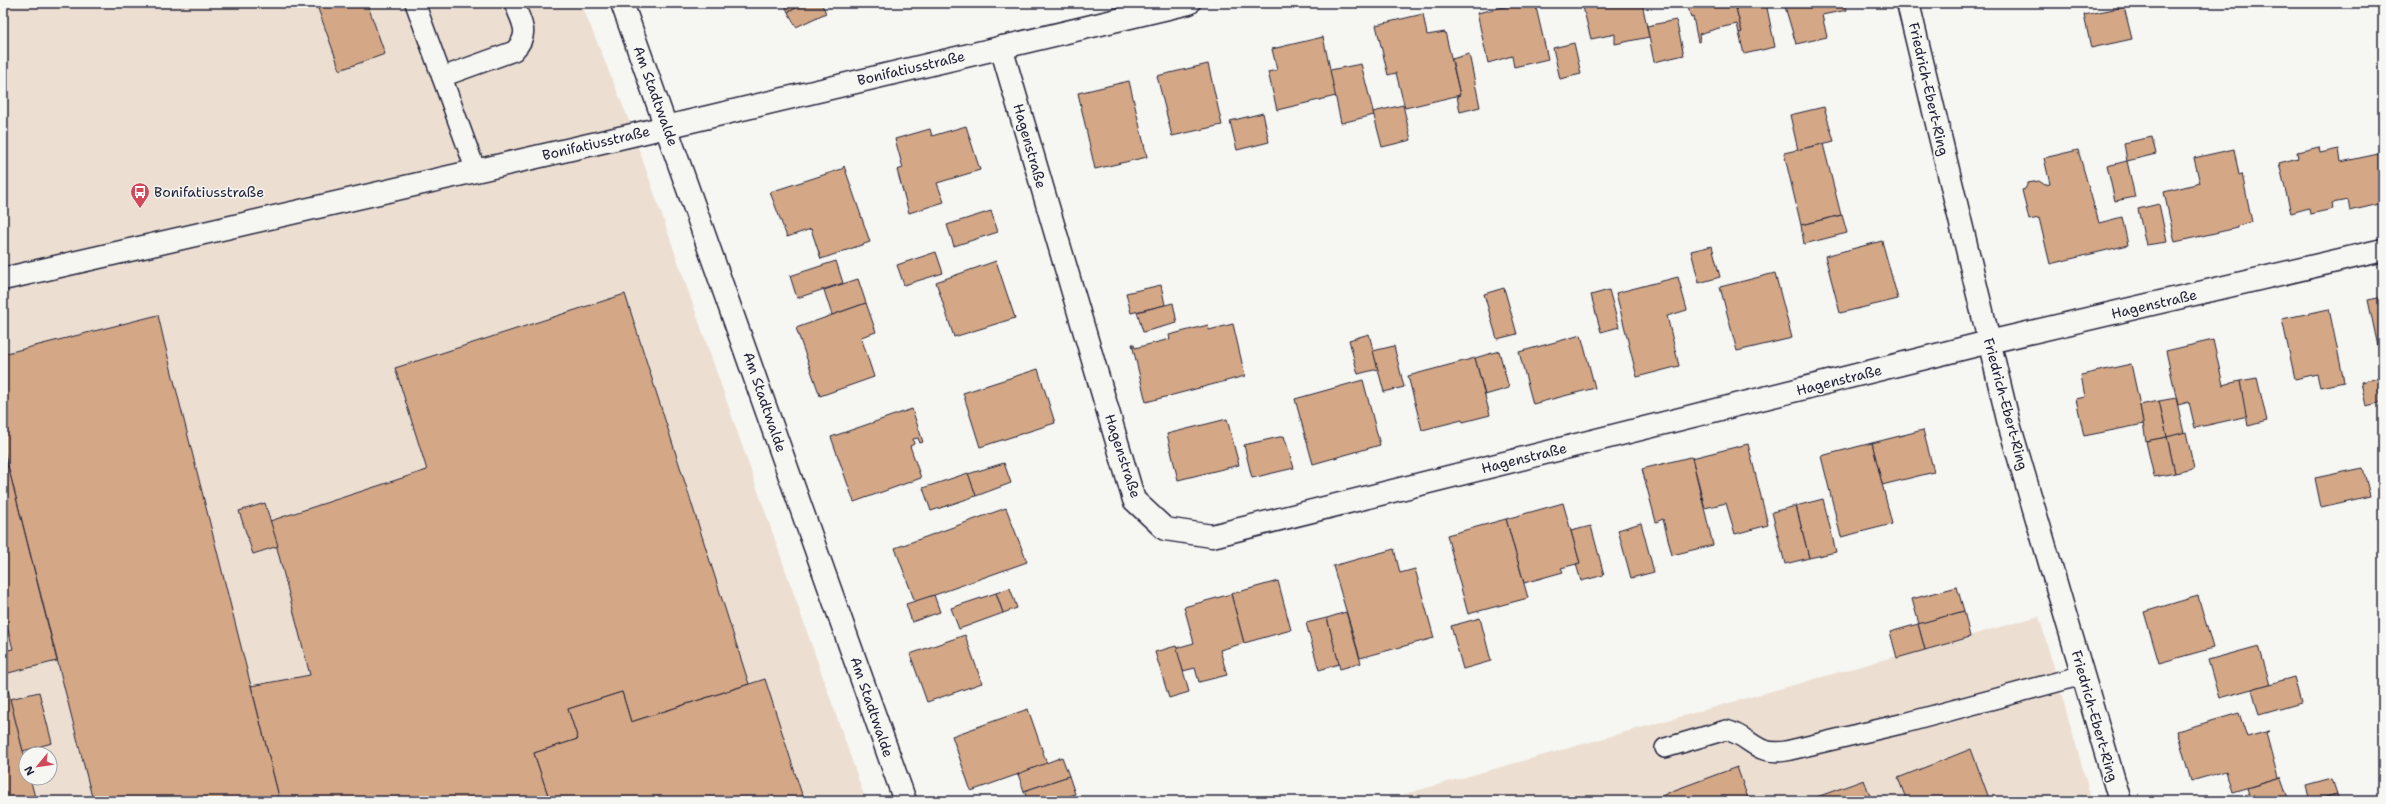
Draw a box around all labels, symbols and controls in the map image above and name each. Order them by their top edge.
street label: Friedrich-Ebert-Ring [1905,21,1953,157]
street label: Am Stadtwalde [630,44,682,149]
street label: Bonifatiusstraße [855,47,967,89]
street label: Hagenstraße [1009,101,1051,191]
street label: Bonifatiusstraße [540,122,652,164]
bus stop icon: Bonifatiusstraße [129,181,151,209]
place label: Bonifatiusstraße [154,183,264,201]
street label: Hagenstraße [2109,285,2199,323]
street label: Friedrich-Ebert-Ring [1980,336,2032,472]
street label: Am Stadtwalde [739,349,791,455]
street label: Hagenstraße [1794,361,1884,399]
street label: Hagenstraße [1101,412,1145,500]
street label: Hagenstraße [1479,439,1569,477]
street label: Friedrich-Ebert-Ring [2068,648,2122,784]
street label: Am Stadtwalde [846,654,898,760]
north arrow [18,746,58,786]
text: N [21,763,38,778]

